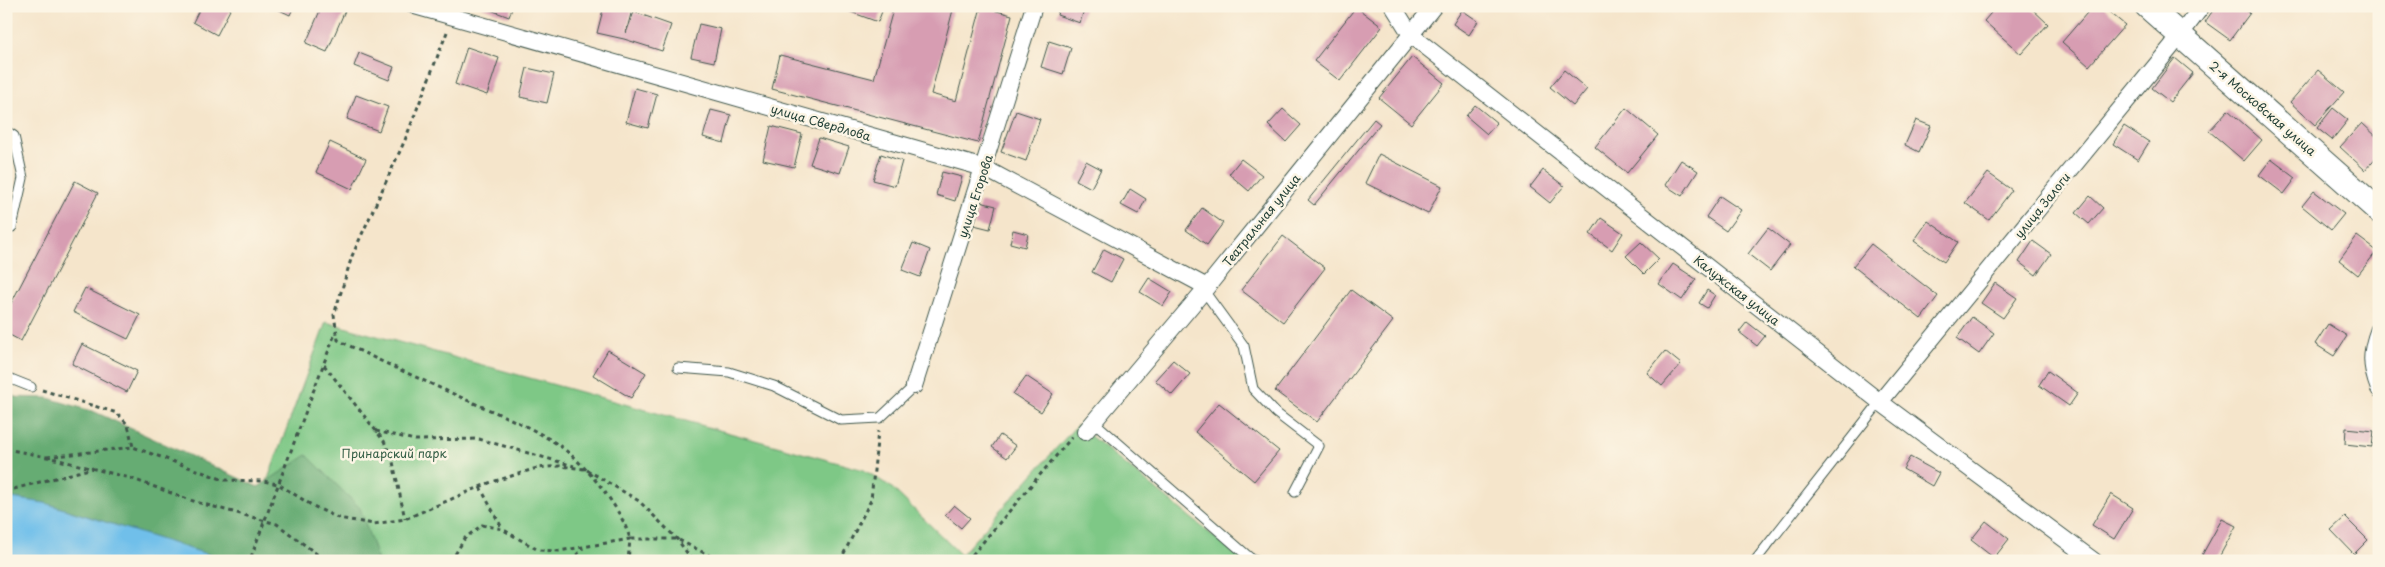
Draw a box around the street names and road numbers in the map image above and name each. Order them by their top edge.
street label: 2-я Московская улица [2206,57,2321,160]
street label: улица Свердлова [769,99,874,145]
street label: улица Егорова [953,151,997,240]
street label: улица Залоги [2010,168,2074,242]
street label: Театральная улица [1218,169,1304,270]
street label: Калужская улица [1690,251,1784,330]

